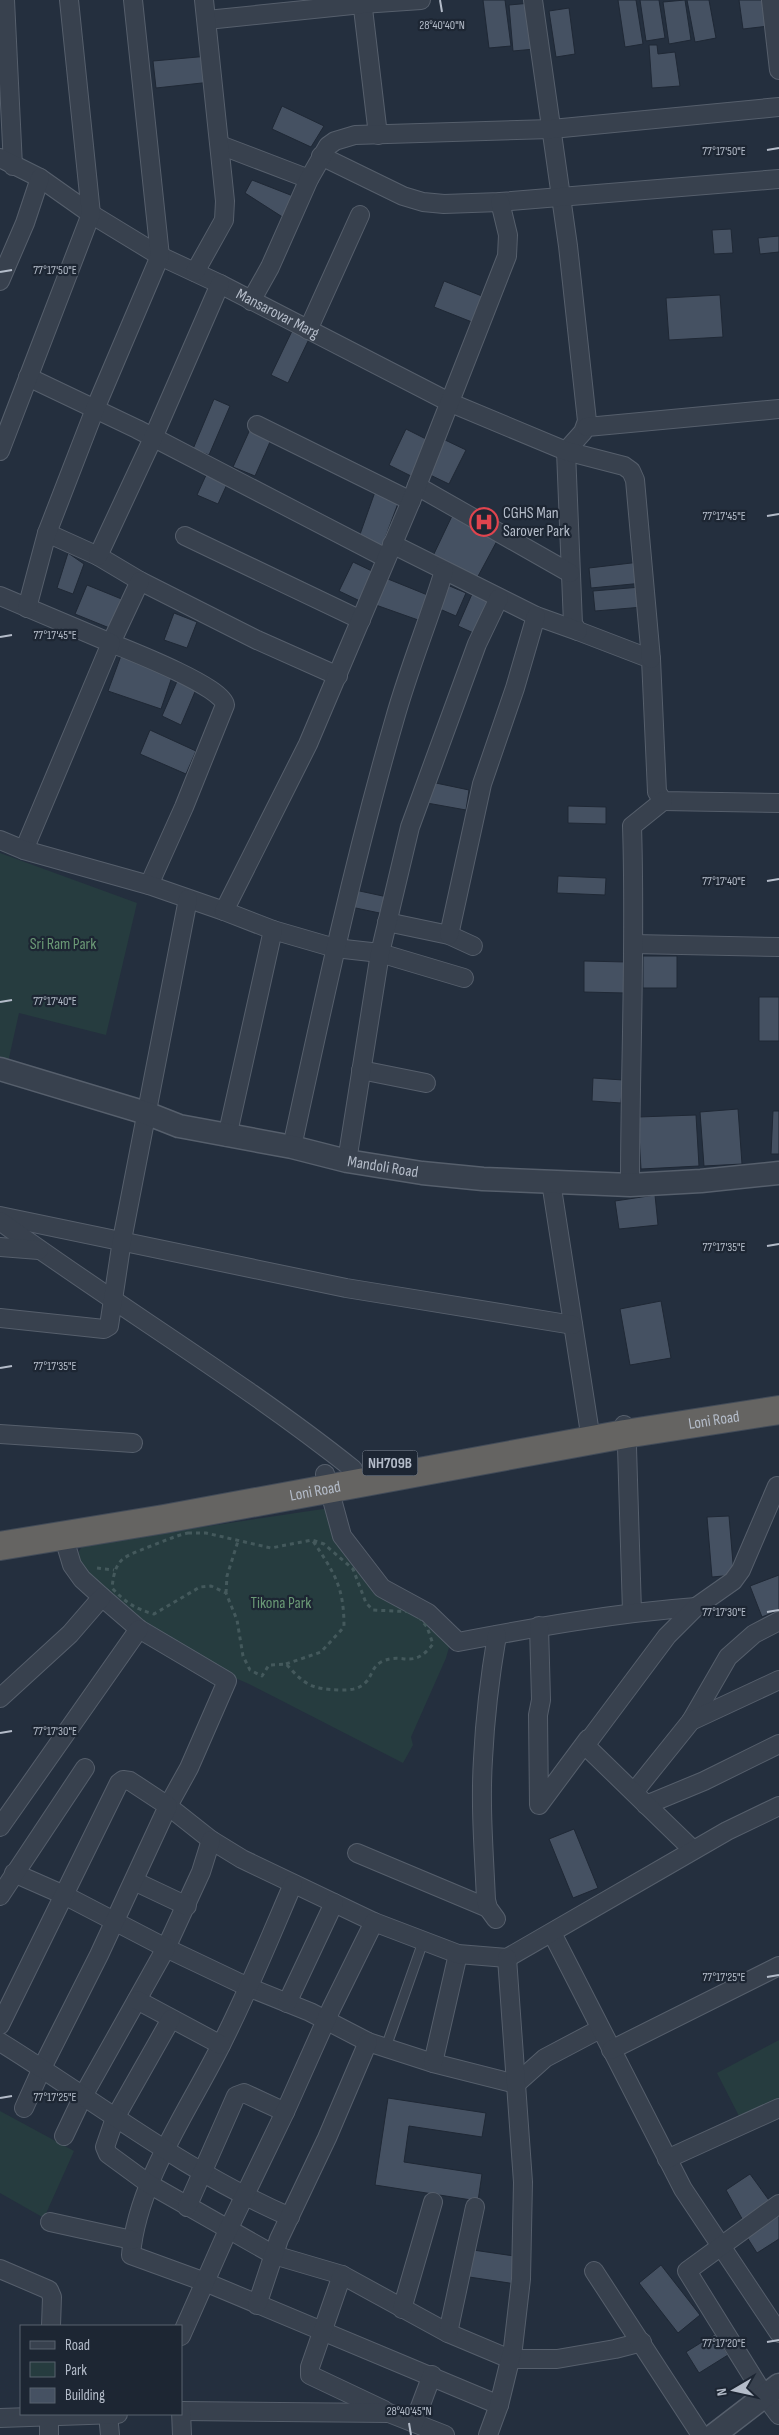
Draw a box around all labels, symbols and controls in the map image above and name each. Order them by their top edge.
text: 28°40'40"N [419,18,465,33]
text: 77°17'50"E [702,144,746,159]
text: 77°17'50"E [33,263,77,278]
street label: Mansarovar Marg [233,284,322,343]
place label: CGHS Man Sarover Park [503,504,570,541]
hospital icon: CGHS Man Sarover Park [469,507,499,537]
text: 77°17'45"E [702,509,746,524]
text: 77°17'45"E [33,628,77,643]
text: 77°17'40"E [702,874,746,889]
park label: Sri Ram Park [30,935,96,954]
text: 77°17'40"E [33,994,77,1009]
street label: Mandoli Road [346,1152,420,1182]
text: 77°17'35"E [702,1240,746,1255]
text: 77°17'35"E [33,1359,77,1374]
street label: Loni Road [687,1407,741,1433]
road number: NH709B [362,1450,418,1476]
street label: Loni Road [288,1477,342,1505]
park label: Tikona Park [251,1594,311,1613]
text: 77°17'30"E [702,1605,746,1620]
text: 77°17'30"E [33,1724,77,1739]
text: 77°17'25"E [702,1970,746,1985]
text: 77°17'25"E [33,2090,77,2105]
legend [20,2325,182,2415]
text: Road [65,2336,90,2355]
text: 77°17'20"E [702,2336,746,2351]
text: Park [65,2361,87,2380]
north arrow [709,2365,759,2415]
text: Building [65,2386,105,2405]
text: N [713,2387,731,2397]
text: 28°40'45"N [386,2404,432,2419]

